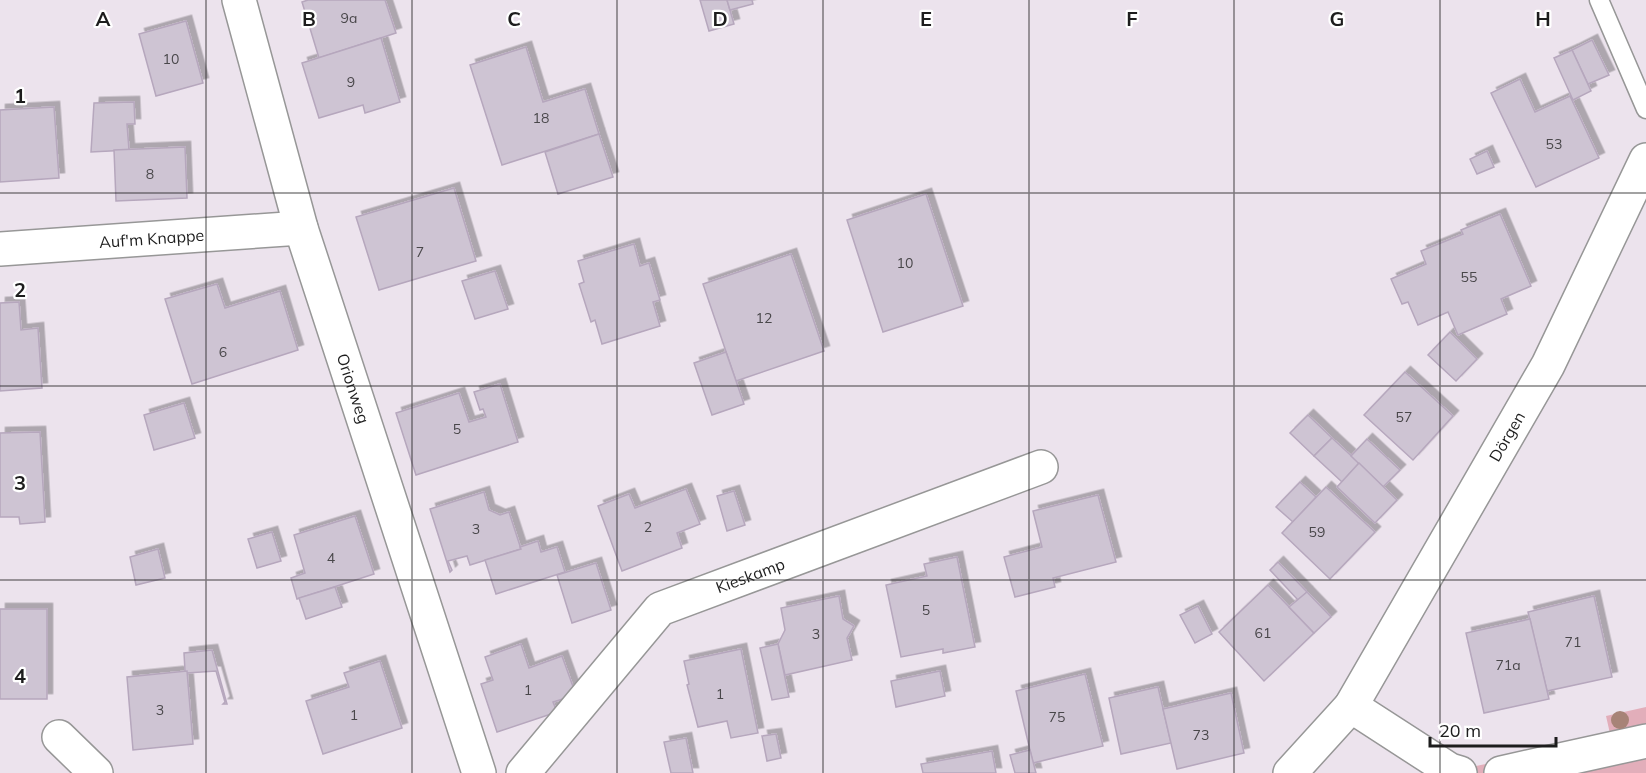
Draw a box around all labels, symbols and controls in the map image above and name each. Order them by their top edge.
text: A [96,6,111,31]
text: B [302,6,316,31]
text: C [507,6,521,31]
text: D [712,6,728,31]
text: E [920,6,932,31]
text: F [1126,6,1138,31]
text: G [1330,6,1344,31]
text: H [1535,6,1551,31]
house number: 9a [341,9,357,27]
house number: 10 [163,50,179,68]
house number: 9 [347,73,355,91]
text: 1 [14,83,26,108]
house number: 18 [533,109,549,127]
house number: 53 [1546,135,1562,153]
house number: 8 [146,165,154,183]
street label: Auf'm Knappe [98,225,205,252]
house number: 7 [416,243,424,261]
house number: 10 [897,254,913,272]
house number: 55 [1461,268,1477,286]
text: 2 [14,277,26,302]
house number: 12 [756,309,772,327]
house number: 6 [219,343,227,361]
street label: Orionweg [333,351,374,426]
house number: 57 [1396,408,1412,426]
street label: Dörgen [1484,408,1529,465]
house number: 5 [453,420,461,438]
text: 3 [14,470,26,495]
house number: 2 [644,518,652,536]
house number: 3 [472,520,480,538]
house number: 59 [1309,523,1325,541]
house number: 4 [327,549,336,567]
street label: Kieskamp [713,553,788,597]
house number: 5 [922,601,930,619]
house number: 61 [1255,624,1271,642]
house number: 3 [812,625,820,643]
house number: 71 [1565,633,1581,651]
house number: 71a [1495,656,1521,674]
text: 4 [14,663,26,688]
house number: 1 [524,681,532,699]
house number: 1 [716,685,724,703]
house number: 3 [156,701,164,719]
house number: 1 [350,706,358,724]
house number: 75 [1049,708,1065,726]
scale bar [1430,710,1556,748]
text: 20 m [1439,719,1481,742]
house number: 73 [1193,726,1209,744]

